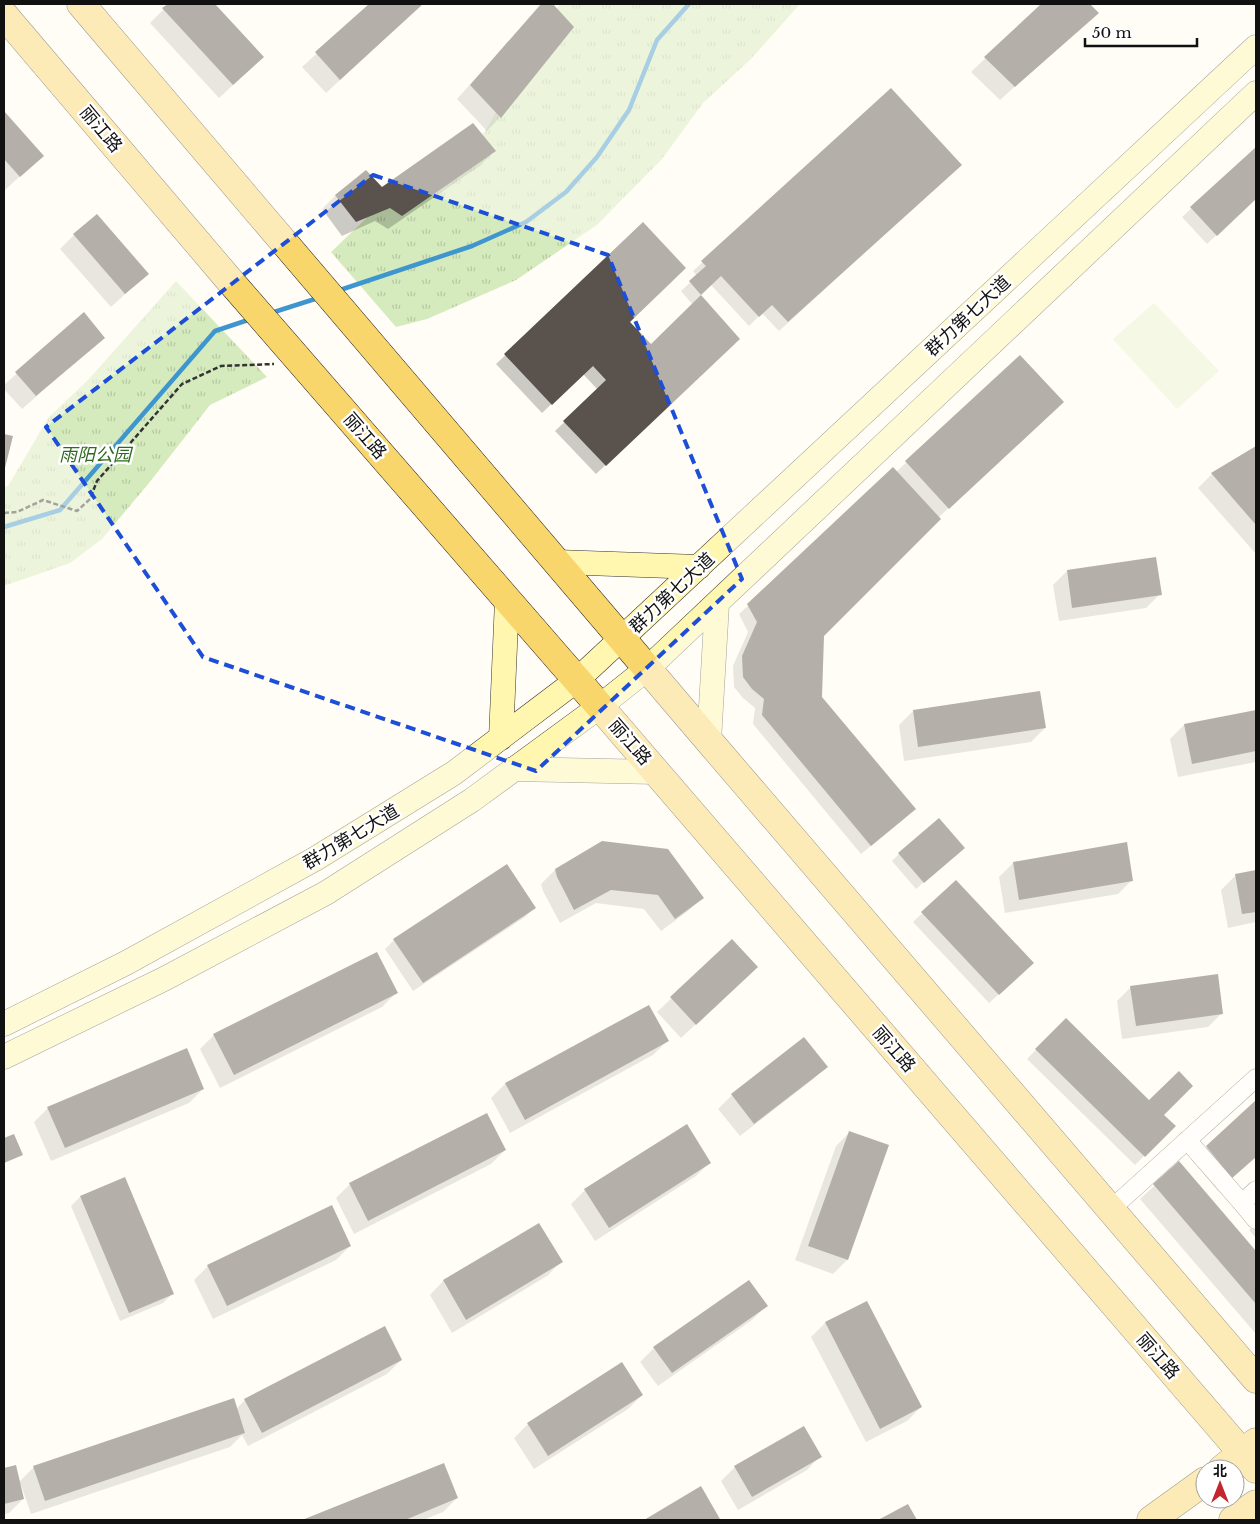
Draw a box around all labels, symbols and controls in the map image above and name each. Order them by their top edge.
scale bar [1085,15,1198,47]
text: 50 m [1092,23,1132,42]
street label: 丽江路 [75,101,127,157]
street label: 群力第七大道 [921,271,1015,361]
street label: 丽江路 [339,408,391,464]
park label: 雨阳公园 [59,444,134,466]
street label: 群力第七大道 [625,548,719,638]
street label: 丽江路 [604,714,656,770]
street label: 群力第七大道 [299,800,403,874]
street label: 丽江路 [868,1021,920,1077]
street label: 丽江路 [1132,1328,1184,1384]
north arrow [1195,1459,1245,1509]
text: 北 [1213,1462,1227,1480]

